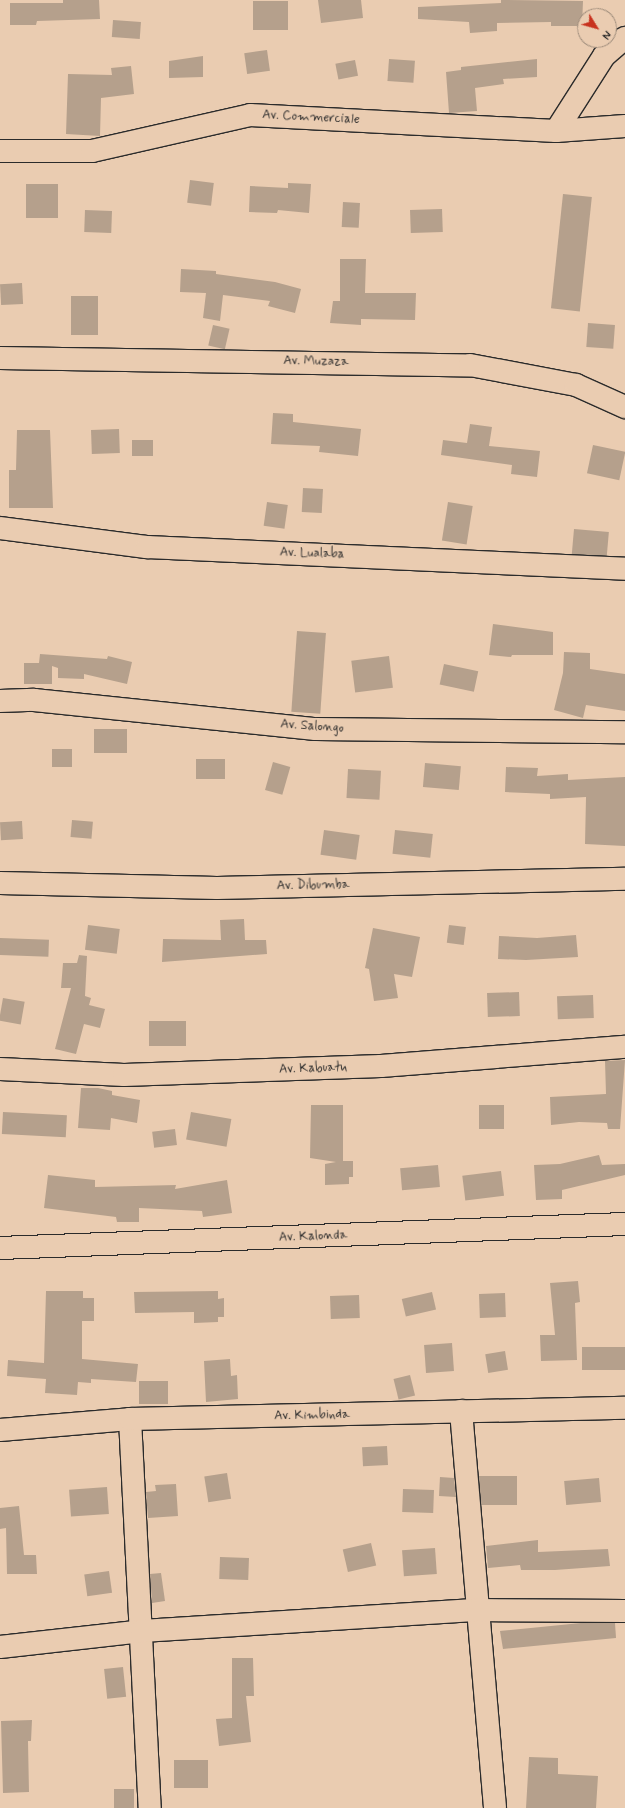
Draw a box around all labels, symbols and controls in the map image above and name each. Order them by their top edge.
north arrow [577,8,617,48]
text: N [598,27,614,42]
street label: Av. Commerciale [262,108,360,128]
street label: Av. Muzaza [283,354,349,370]
street label: Av. Lualaba [279,545,345,563]
street label: Av. Salongo [280,717,344,737]
street label: Av. Dibumba [277,878,349,894]
street label: Av. Kabuatu [279,1060,347,1078]
street label: Av. Kalonda [279,1228,347,1246]
street label: Av. Kimbinda [274,1408,350,1424]

